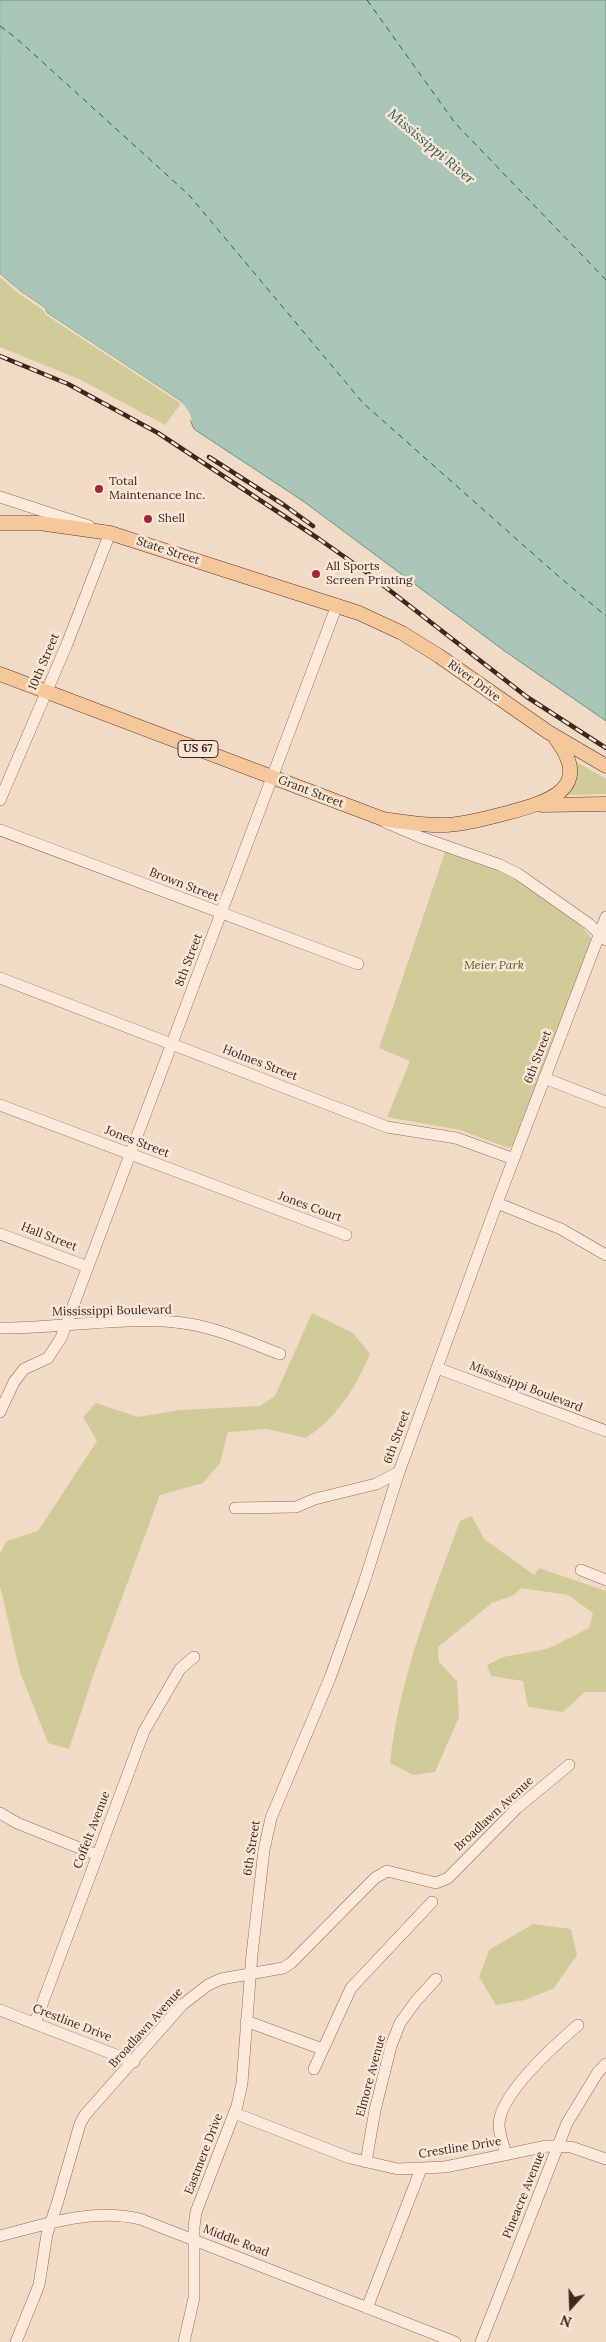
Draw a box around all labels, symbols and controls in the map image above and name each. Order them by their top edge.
water label: Mississippi River [384,106,478,188]
place label: Total Maintenance Inc. [109,475,205,503]
marker: Total Maintenance Inc. [93,483,105,495]
place label: Shell [158,512,185,526]
marker: Shell [142,513,154,525]
street label: State Street [134,534,202,568]
place label: All Sports Screen Printing [326,560,413,588]
marker: All Sports Screen Printing [310,568,322,580]
street label: 10th Street [25,631,63,693]
street label: River Drive [445,657,503,705]
road number: US 67 [178,741,218,758]
street label: Grant Street [276,773,346,811]
street label: Brown Street [147,865,221,905]
street label: 8th Street [172,931,206,989]
park label: Meier Park [464,959,524,973]
street label: 6th Street [521,1028,555,1086]
street label: Holmes Street [220,1042,300,1084]
street label: Jones Street [103,1123,171,1161]
street label: Jones Court [276,1189,344,1225]
street label: Hall Street [19,1220,79,1254]
street label: Mississippi Boulevard [52,1303,172,1319]
street label: Mississippi Boulevard [467,1359,585,1415]
street label: 6th Street [381,1408,413,1466]
street label: Broadlawn Avenue [451,1774,537,1854]
street label: Coffelt Avenue [71,1789,113,1871]
street label: 6th Street [241,1819,263,1877]
street label: Broadlawn Avenue [106,1985,186,2071]
street label: Crestline Drive [30,2001,114,2045]
street label: Elmore Avenue [353,2034,389,2118]
street label: Eastmere Drive [182,2111,226,2197]
street label: Crestline Drive [417,2134,503,2162]
street label: Pineacre Avenue [500,2149,548,2241]
street label: Middle Road [201,2222,271,2260]
north arrow [546,2282,596,2332]
text: N [558,2311,574,2331]

